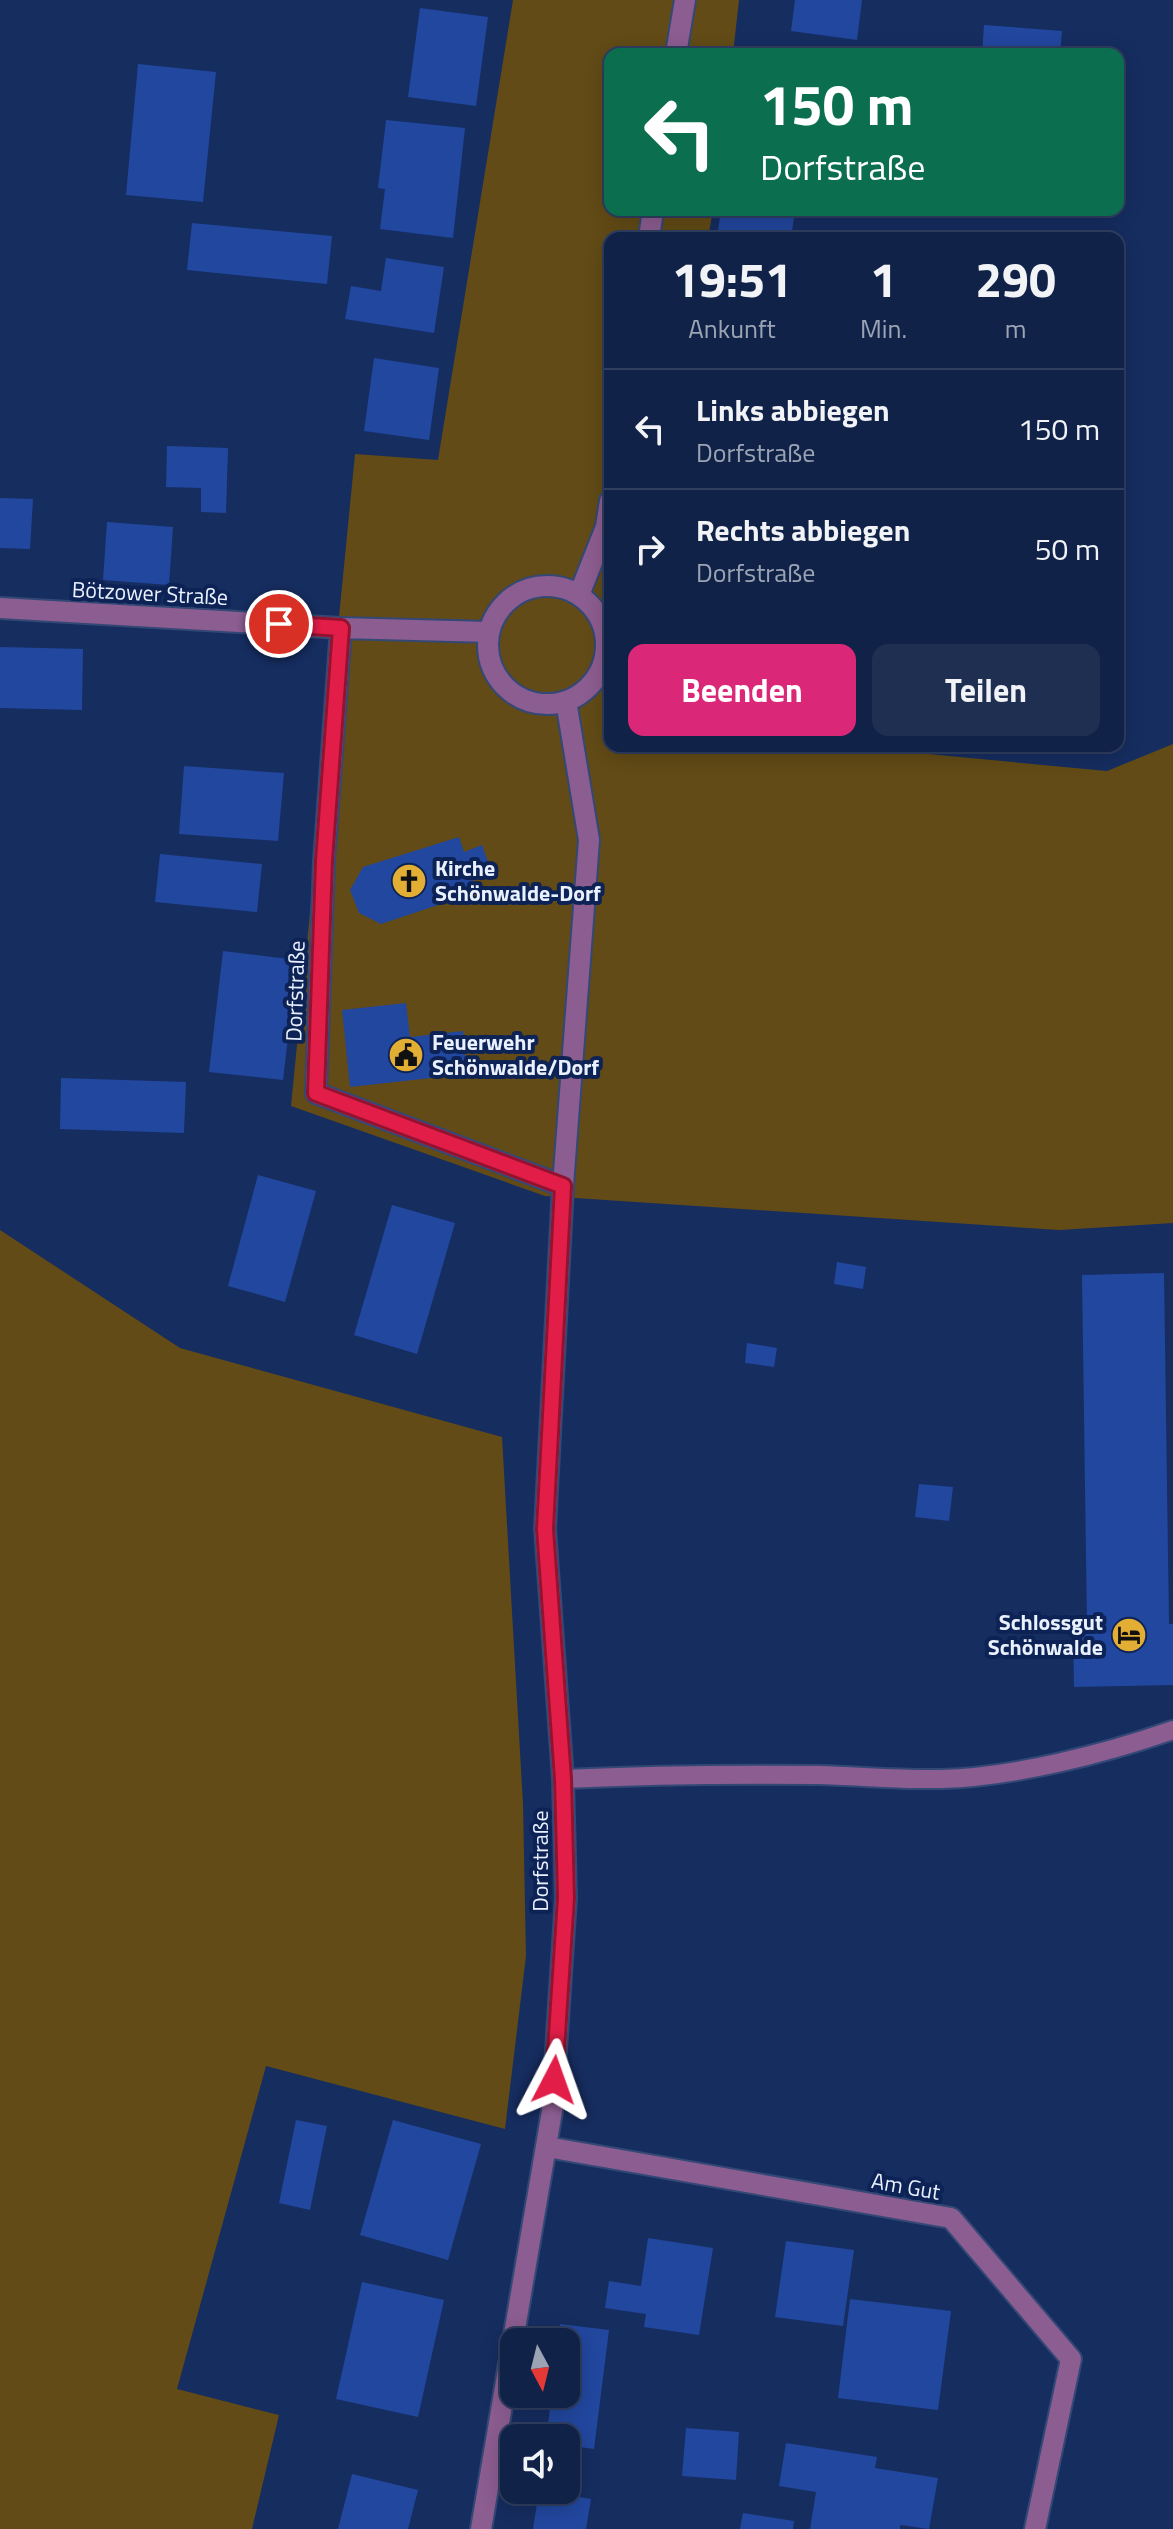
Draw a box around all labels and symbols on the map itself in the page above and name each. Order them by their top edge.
street label: Bötzower Straße [71,572,229,614]
pin [245,590,313,658]
place label: Kirche Schönwalde-Dorf [435,851,601,910]
church icon: Kirche Schönwalde-Dorf [390,862,428,900]
street label: Dorfstraße [276,940,314,1042]
place label: Feuerwehr Schönwalde/Dorf [432,1025,599,1084]
public building icon: Feuerwehr Schönwalde/Dorf [387,1036,425,1074]
place label: Schlossgut Schönwalde [988,1605,1103,1664]
hotel icon: Schlossgut Schönwalde [1110,1616,1148,1654]
street label: Dorfstraße [523,1810,557,1912]
position arrow [512,2038,596,2122]
street label: Am Gut [869,2163,943,2209]
north arrow [500,2328,580,2408]

